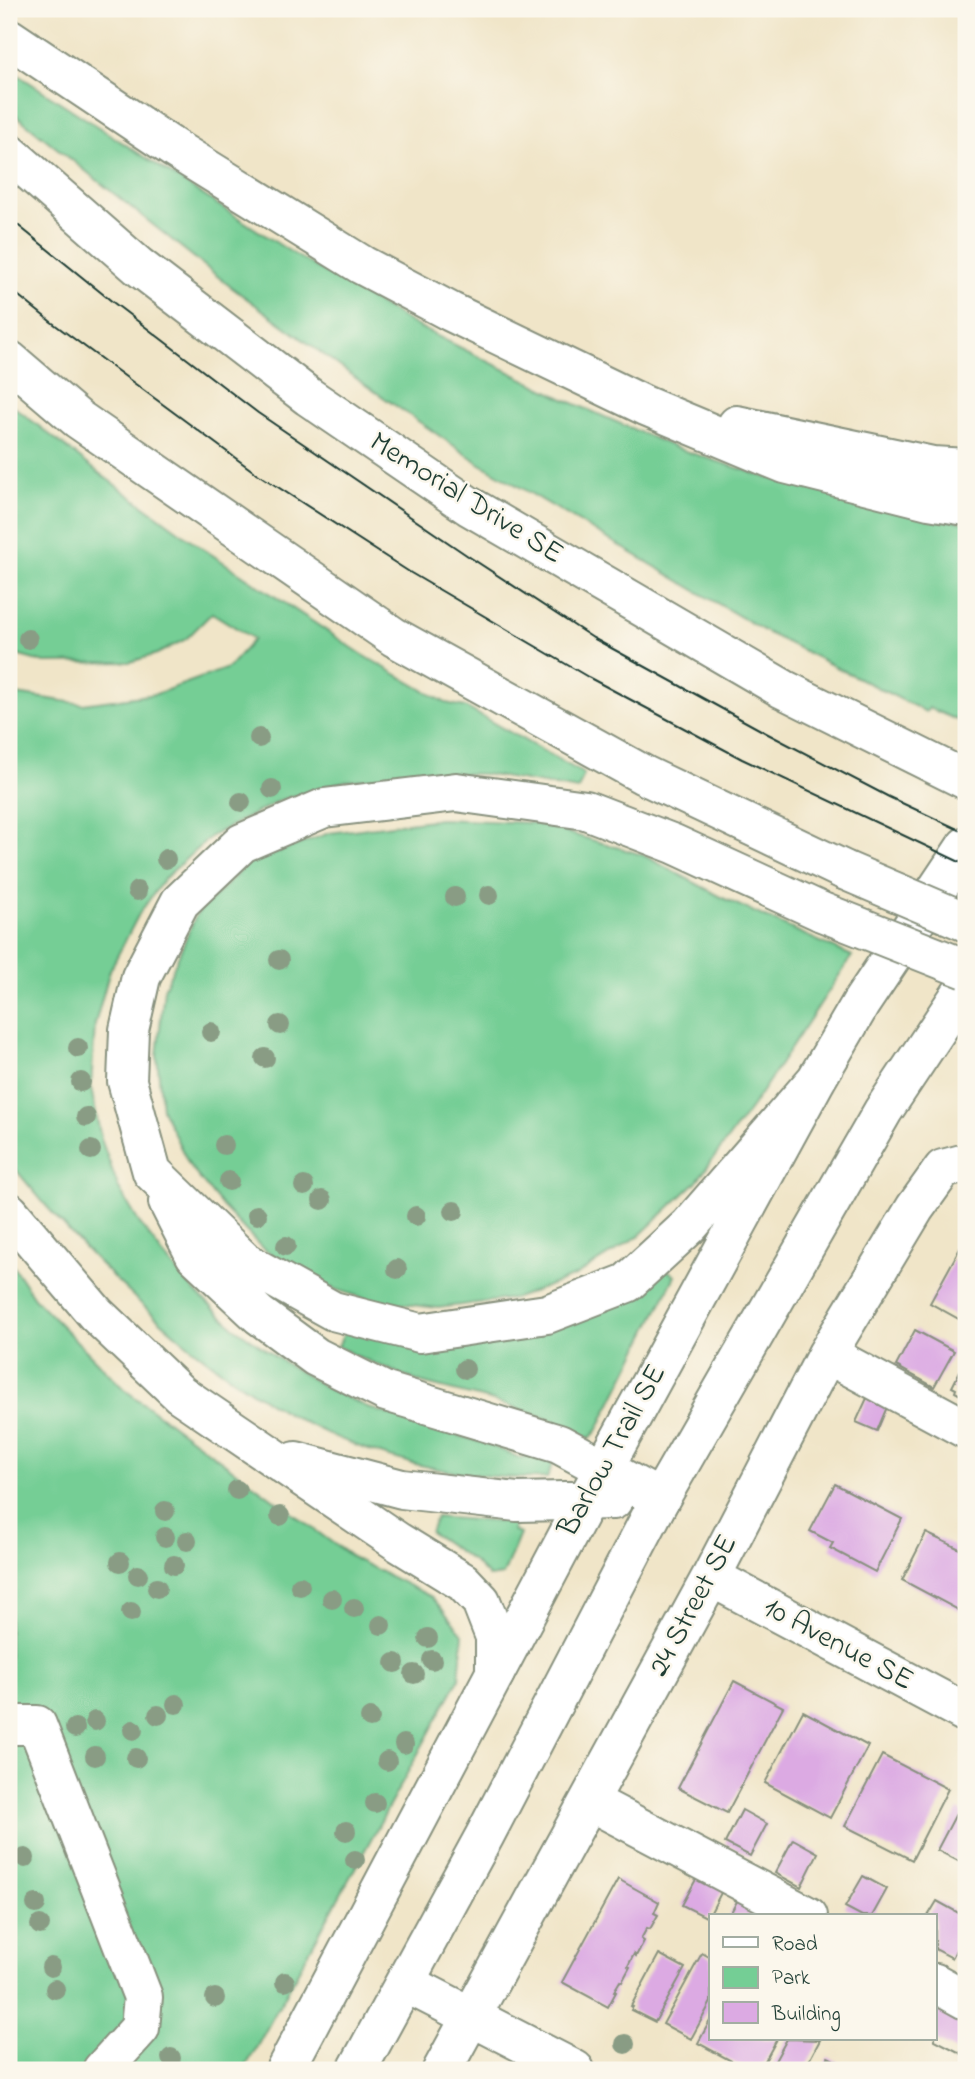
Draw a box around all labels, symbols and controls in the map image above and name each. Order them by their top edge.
street label: Memorial Drive SE [360,422,572,576]
street label: Barlow Trail SE [547,1357,679,1546]
street label: 24 Street SE [638,1527,750,1685]
street label: 10 Avenue SE [755,1587,921,1703]
legend [709,1914,936,2040]
text: Road [772,1930,818,1960]
text: Park [772,1964,811,1994]
text: Building [771,2000,841,2032]

